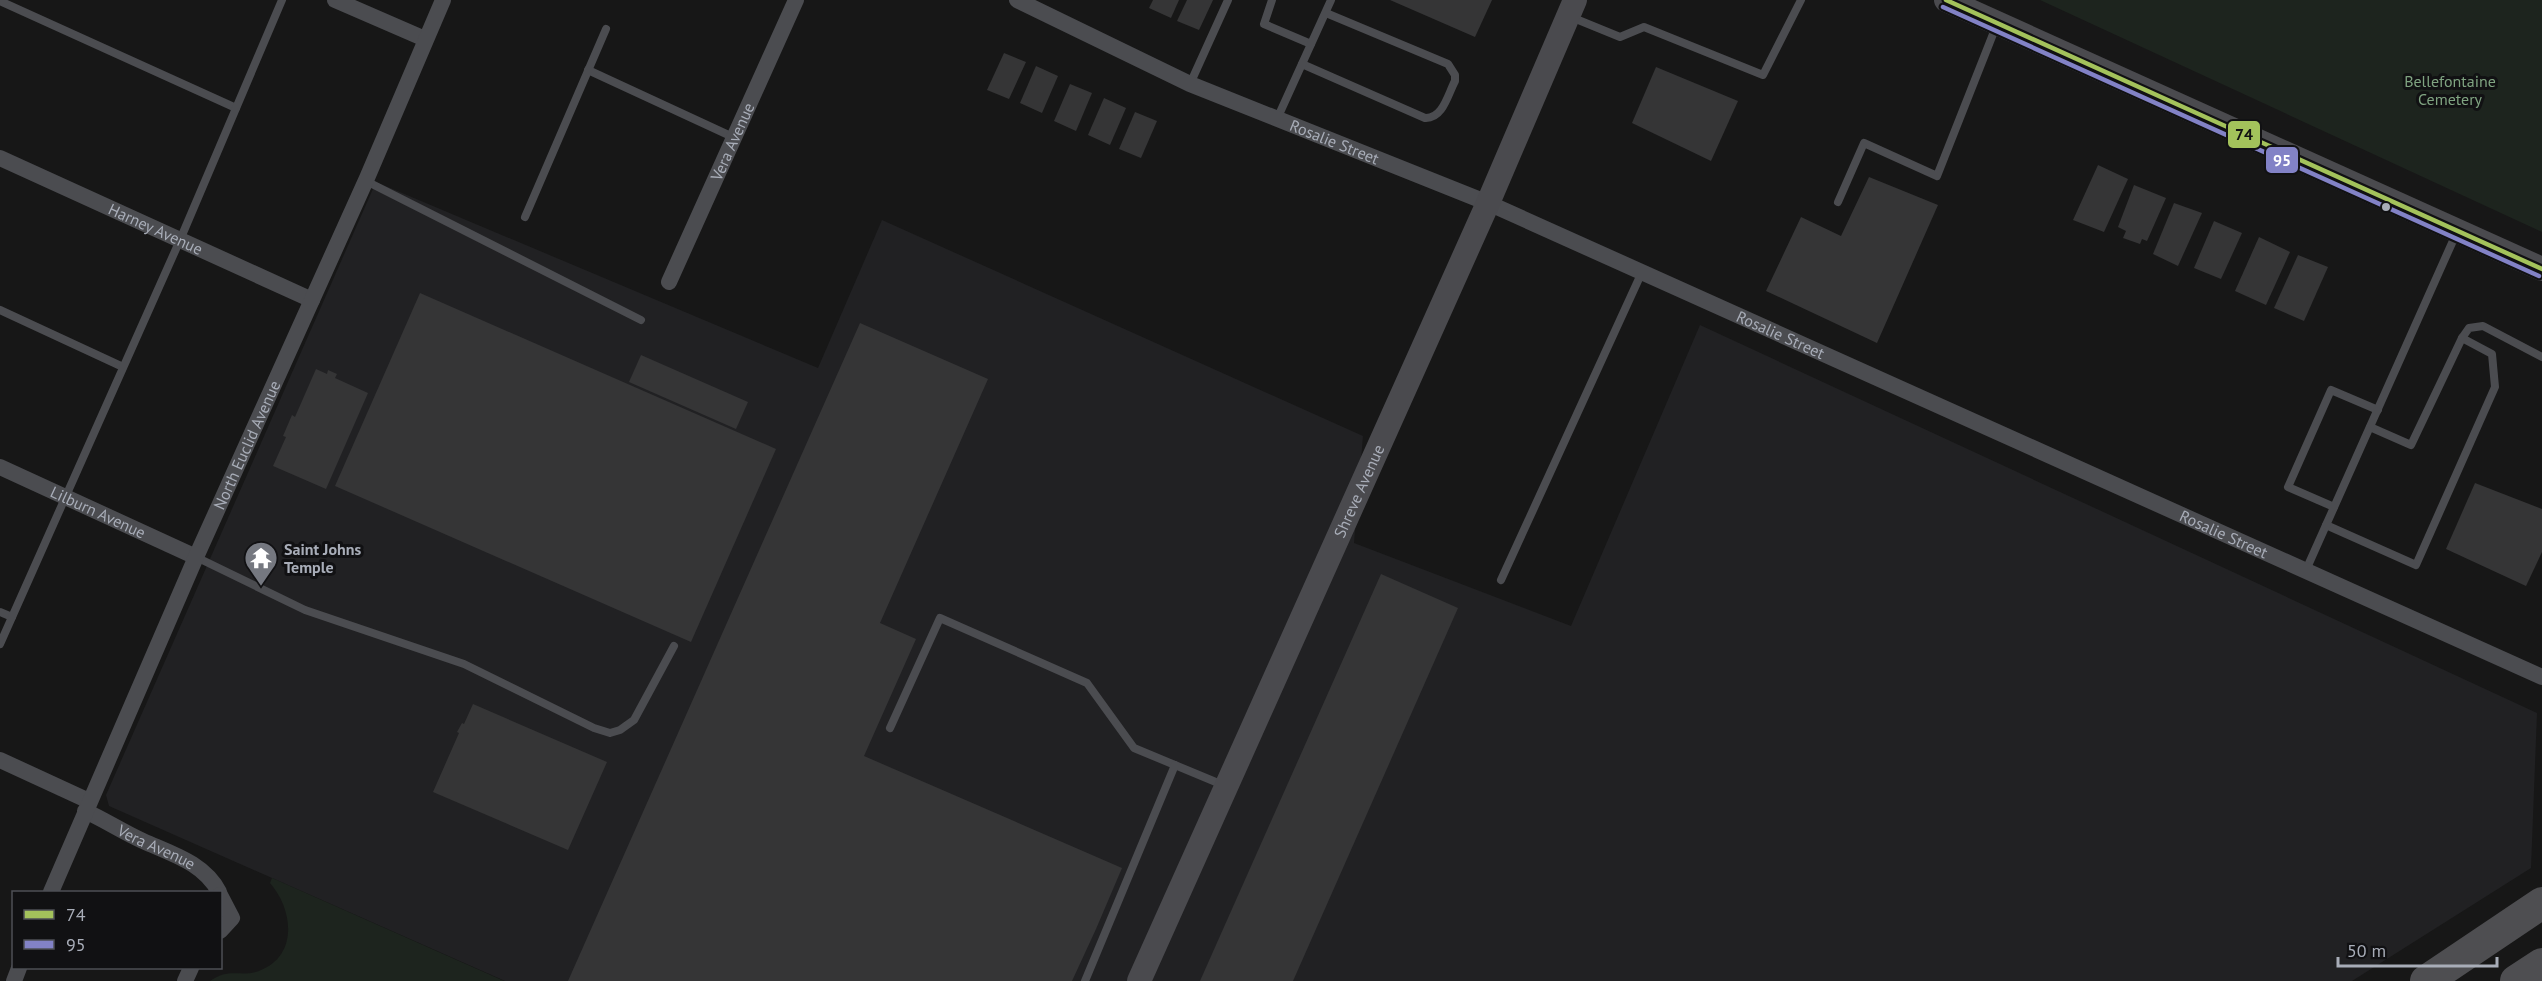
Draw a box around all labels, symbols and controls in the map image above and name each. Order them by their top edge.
park label: Bellefontaine Cemetery [2404,71,2496,109]
street label: Vera Avenue [706,99,758,185]
street label: Rosalie Street [1287,115,1383,169]
line badge: 74 [2227,120,2261,149]
text: 74 [2235,124,2253,144]
line badge: 95 [2265,146,2299,174]
text: 95 [2273,150,2291,170]
street label: Harney Avenue [105,199,206,259]
unlabelled marker [2380,201,2392,213]
street label: Rosalie Street [1733,306,1828,363]
street label: North Euclid Avenue [209,377,284,513]
street label: Shreve Avenue [1329,441,1388,541]
street label: Lilburn Avenue [47,482,149,543]
street label: Rosalie Street [2177,505,2271,563]
place label: Saint Johns Temple [284,539,361,577]
temple icon: Saint Johns Temple [243,540,279,587]
street label: Vera Avenue [113,819,199,874]
legend [12,891,222,969]
text: 74 [66,903,86,926]
scale bar [2338,930,2497,968]
text: 95 [66,933,86,956]
text: 50 m [2347,939,2386,962]

